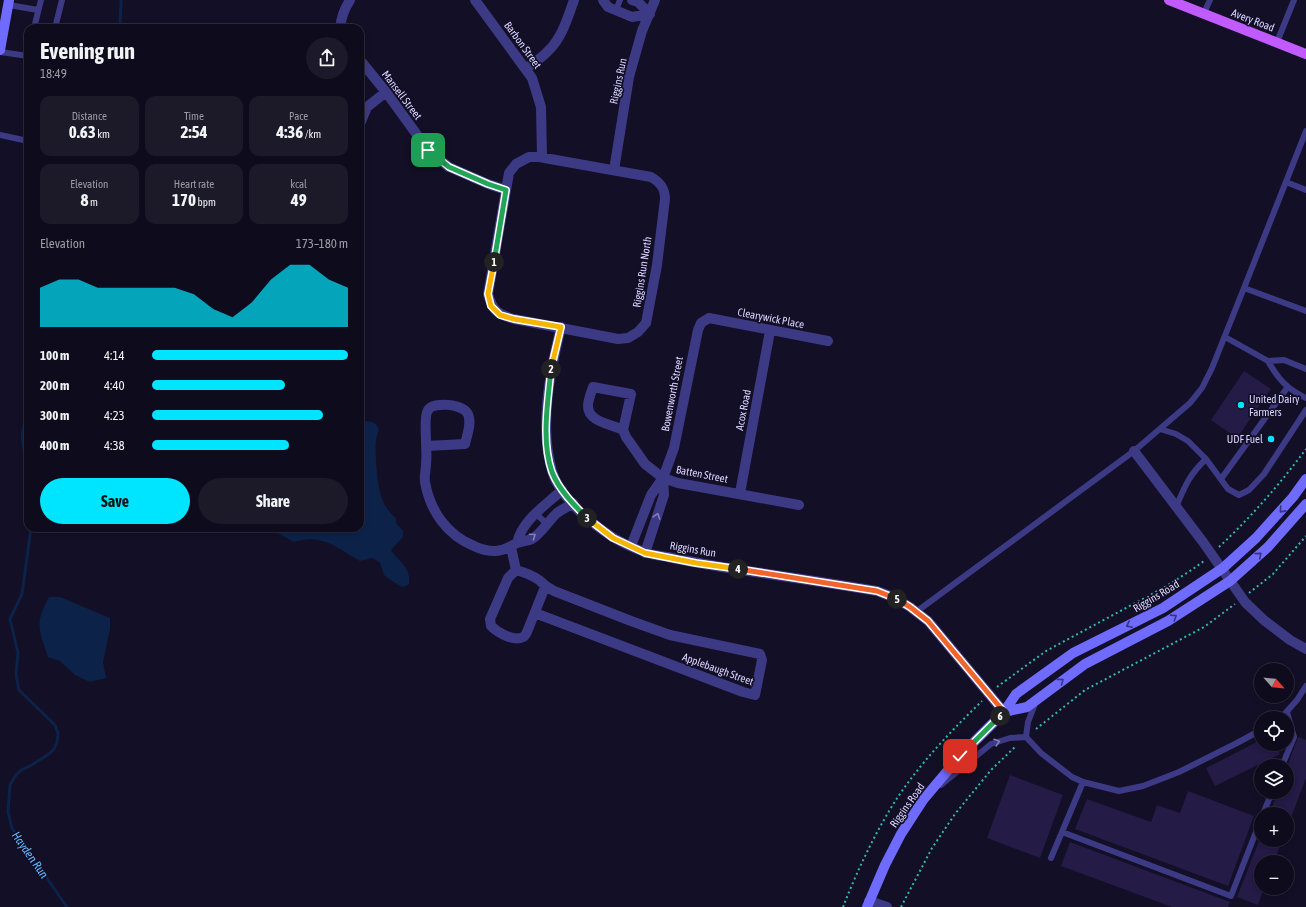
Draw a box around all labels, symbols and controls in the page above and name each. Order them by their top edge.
street label: Avery Road [1230,6,1276,34]
street label: Barbon Street [502,19,544,71]
button: share [306,37,348,79]
text: Evening run [40,38,135,64]
street label: Riggins Run [607,57,629,105]
text: 18:49 [40,66,67,81]
street label: Mansell Street [380,68,424,122]
text: Distance [72,110,107,122]
text: Time [184,110,204,122]
text: Pace [289,110,308,122]
text: 0.63 [69,122,96,142]
text: 2:54 [180,122,207,142]
text: 4:36 [276,122,303,142]
text: km [96,128,110,140]
text: /km [303,128,321,140]
pin [411,133,445,167]
icon: arrive [417,139,439,161]
text: Elevation [70,178,108,190]
text: Heart rate [174,178,214,190]
text: kcal [290,178,307,190]
text: 8 [81,190,89,210]
text: 170 [172,190,196,210]
text: 49 [291,190,307,210]
text: m [89,196,98,208]
text: bpm [196,196,216,208]
text: Elevation [40,236,85,251]
text: 173–180 m [296,236,348,251]
street label: Riggins Run North [630,236,654,308]
pin: 1 [484,252,504,272]
text: 1 [491,256,497,268]
street label: Clearywick Place [737,306,805,330]
text: 100 m [40,348,69,363]
text: 4:14 [104,348,125,363]
street label: Bowenworth Street [659,356,685,432]
pin: 2 [541,359,561,379]
text: 2 [548,363,554,375]
text: 200 m [40,378,69,393]
text: 4:40 [104,378,125,393]
street label: Acox Road [733,388,753,432]
place label: United Dairy Farmers [1249,393,1300,418]
marker: United Dairy Farmers [1236,400,1246,410]
text: 300 m [40,408,69,423]
text: 4:23 [104,408,125,423]
place label: UDF Fuel [1227,433,1263,445]
marker: UDF Fuel [1266,434,1276,444]
text: 400 m [40,438,69,453]
text: 4:38 [104,438,125,453]
street label: Batten Street [675,463,729,485]
button: Save [40,478,190,524]
button: Share [198,478,348,524]
one-way arrow [1279,505,1286,513]
pin: 3 [577,508,597,528]
text: 3 [584,512,590,524]
one-way arrow [652,512,661,519]
one-way arrow [529,534,536,541]
street label: Riggins Run [669,539,717,559]
one-way arrow [1255,552,1262,559]
pin: 4 [728,559,748,579]
text: 4 [735,563,741,575]
street label: Riggins Road [1131,578,1181,614]
pin: 5 [887,589,907,609]
text: 5 [894,593,900,605]
one-way arrow [1170,614,1177,622]
one-way arrow [1126,620,1133,628]
street label: Applebaugh Street [681,651,755,687]
north arrow [1254,663,1294,703]
map controls [1254,663,1294,895]
one-way arrow [1057,679,1064,686]
pin: 6 [990,706,1010,726]
text: 6 [997,710,1003,722]
button: locate [1254,711,1294,751]
one-way arrow [994,738,1001,747]
pin [943,739,977,773]
icon: check [949,745,971,767]
button: layers [1254,759,1294,799]
street label: Riggins Road [887,780,927,830]
button: + [1254,807,1294,847]
water label: Hayden Run [9,829,51,881]
button: − [1254,855,1294,895]

